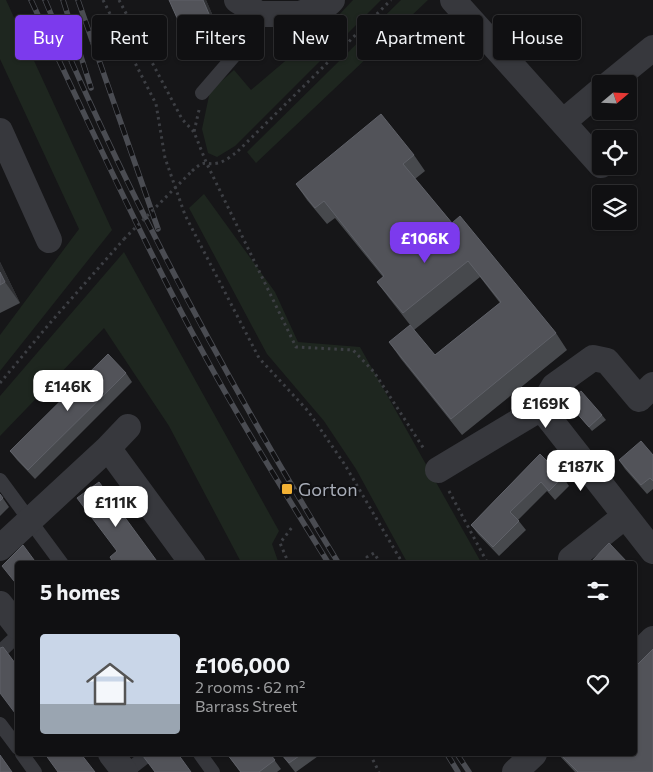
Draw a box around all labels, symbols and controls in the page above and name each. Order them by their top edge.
chip: Buy [15,15,82,60]
chip: Rent [92,15,167,60]
chip: Filters [177,15,264,60]
chip: New [274,15,347,60]
chip: Apartment [357,15,483,60]
chip: House [493,15,581,60]
north arrow [592,75,638,120]
map controls [592,75,637,230]
button: locate [592,130,637,175]
button: layers [592,185,637,230]
pin: £106K [390,222,460,264]
text: £106K [401,228,449,247]
pin: £146K [33,370,103,412]
text: £146K [44,376,92,395]
pin: £169K [511,386,581,429]
text: £169K [522,393,570,412]
pin: £187K [546,450,616,492]
text: £187K [558,456,604,475]
place label: Gorton [298,478,357,500]
marker: Gorton [280,482,294,496]
pin: £111K [81,486,151,528]
text: £111K [95,492,137,511]
icon: filters [584,577,612,605]
text: 5 homes [40,579,120,604]
text: £106,000 [195,652,290,677]
icon: home [80,654,140,714]
icon: heart [584,670,612,698]
text: 2 rooms · 62 m² [195,677,305,696]
text: Barrass Street [195,696,298,715]

